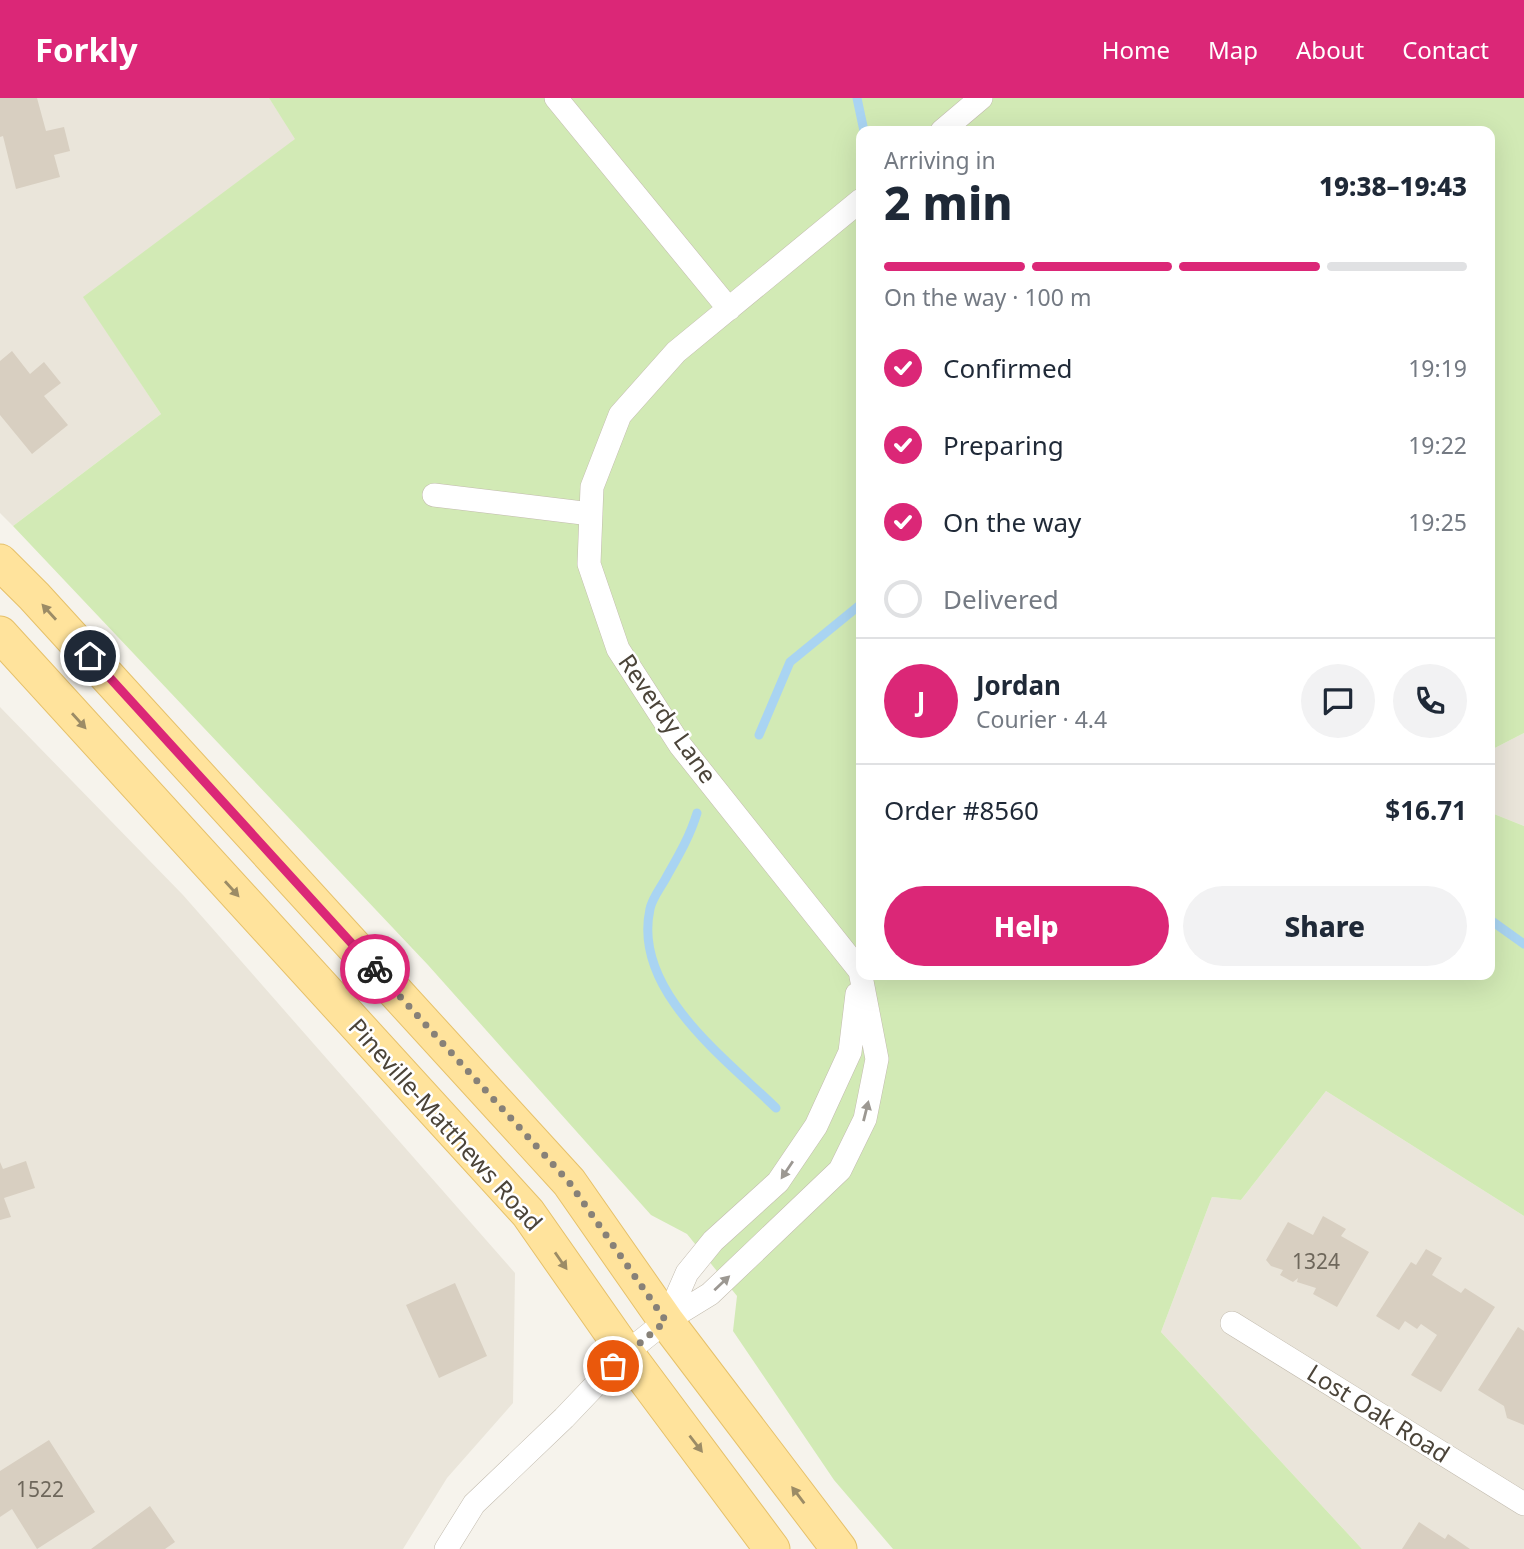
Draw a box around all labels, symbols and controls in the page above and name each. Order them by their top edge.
text: Forkly [35,27,138,72]
text: Home [1102,33,1170,66]
text: Map [1208,33,1258,66]
text: About [1296,33,1364,66]
text: Contact [1402,33,1489,66]
text: Arriving in [884,144,996,176]
text: 19:38–19:43 [1319,168,1467,204]
text: 2 min [884,171,1013,233]
text: On the way · 100 m [884,281,1091,313]
icon: check [884,349,922,387]
text: Confirmed [943,350,1073,386]
text: 19:19 [1408,352,1467,384]
icon: check [884,426,922,464]
text: Preparing [943,427,1064,463]
text: 19:22 [1408,429,1467,461]
icon: check [884,503,922,541]
text: On the way [943,504,1081,540]
text: 19:25 [1408,506,1467,538]
text: Delivered [943,581,1059,617]
one-way arrow [42,604,58,621]
pin [60,626,120,686]
icon: home [71,637,109,675]
street label: Reverdy Lane [611,647,725,789]
button: chat [1301,664,1375,738]
button: phone [1393,664,1467,738]
text: Jordan [976,667,1061,703]
text: J [917,683,925,719]
text: Courier · 4.4 [976,703,1107,735]
one-way arrow [71,712,87,730]
text: Order #8560 [884,792,1039,828]
text: $16.71 [1385,792,1467,828]
one-way arrow [224,880,240,897]
button: Help [884,886,1169,966]
button: Share [1183,886,1467,966]
courier [340,934,410,1004]
icon: bike [356,950,394,988]
street label: Pineville-Matthews Road [342,1011,551,1237]
one-way arrow [861,1100,872,1122]
one-way arrow [780,1161,794,1179]
house number: 1324 [1292,1247,1340,1275]
one-way arrow [554,1252,568,1270]
one-way arrow [713,1275,730,1291]
pin [583,1336,643,1396]
icon: bag [594,1347,632,1385]
street label: Lost Oak Road [1301,1356,1456,1470]
one-way arrow [688,1435,702,1453]
house number: 1522 [16,1475,64,1503]
one-way arrow [790,1486,805,1504]

